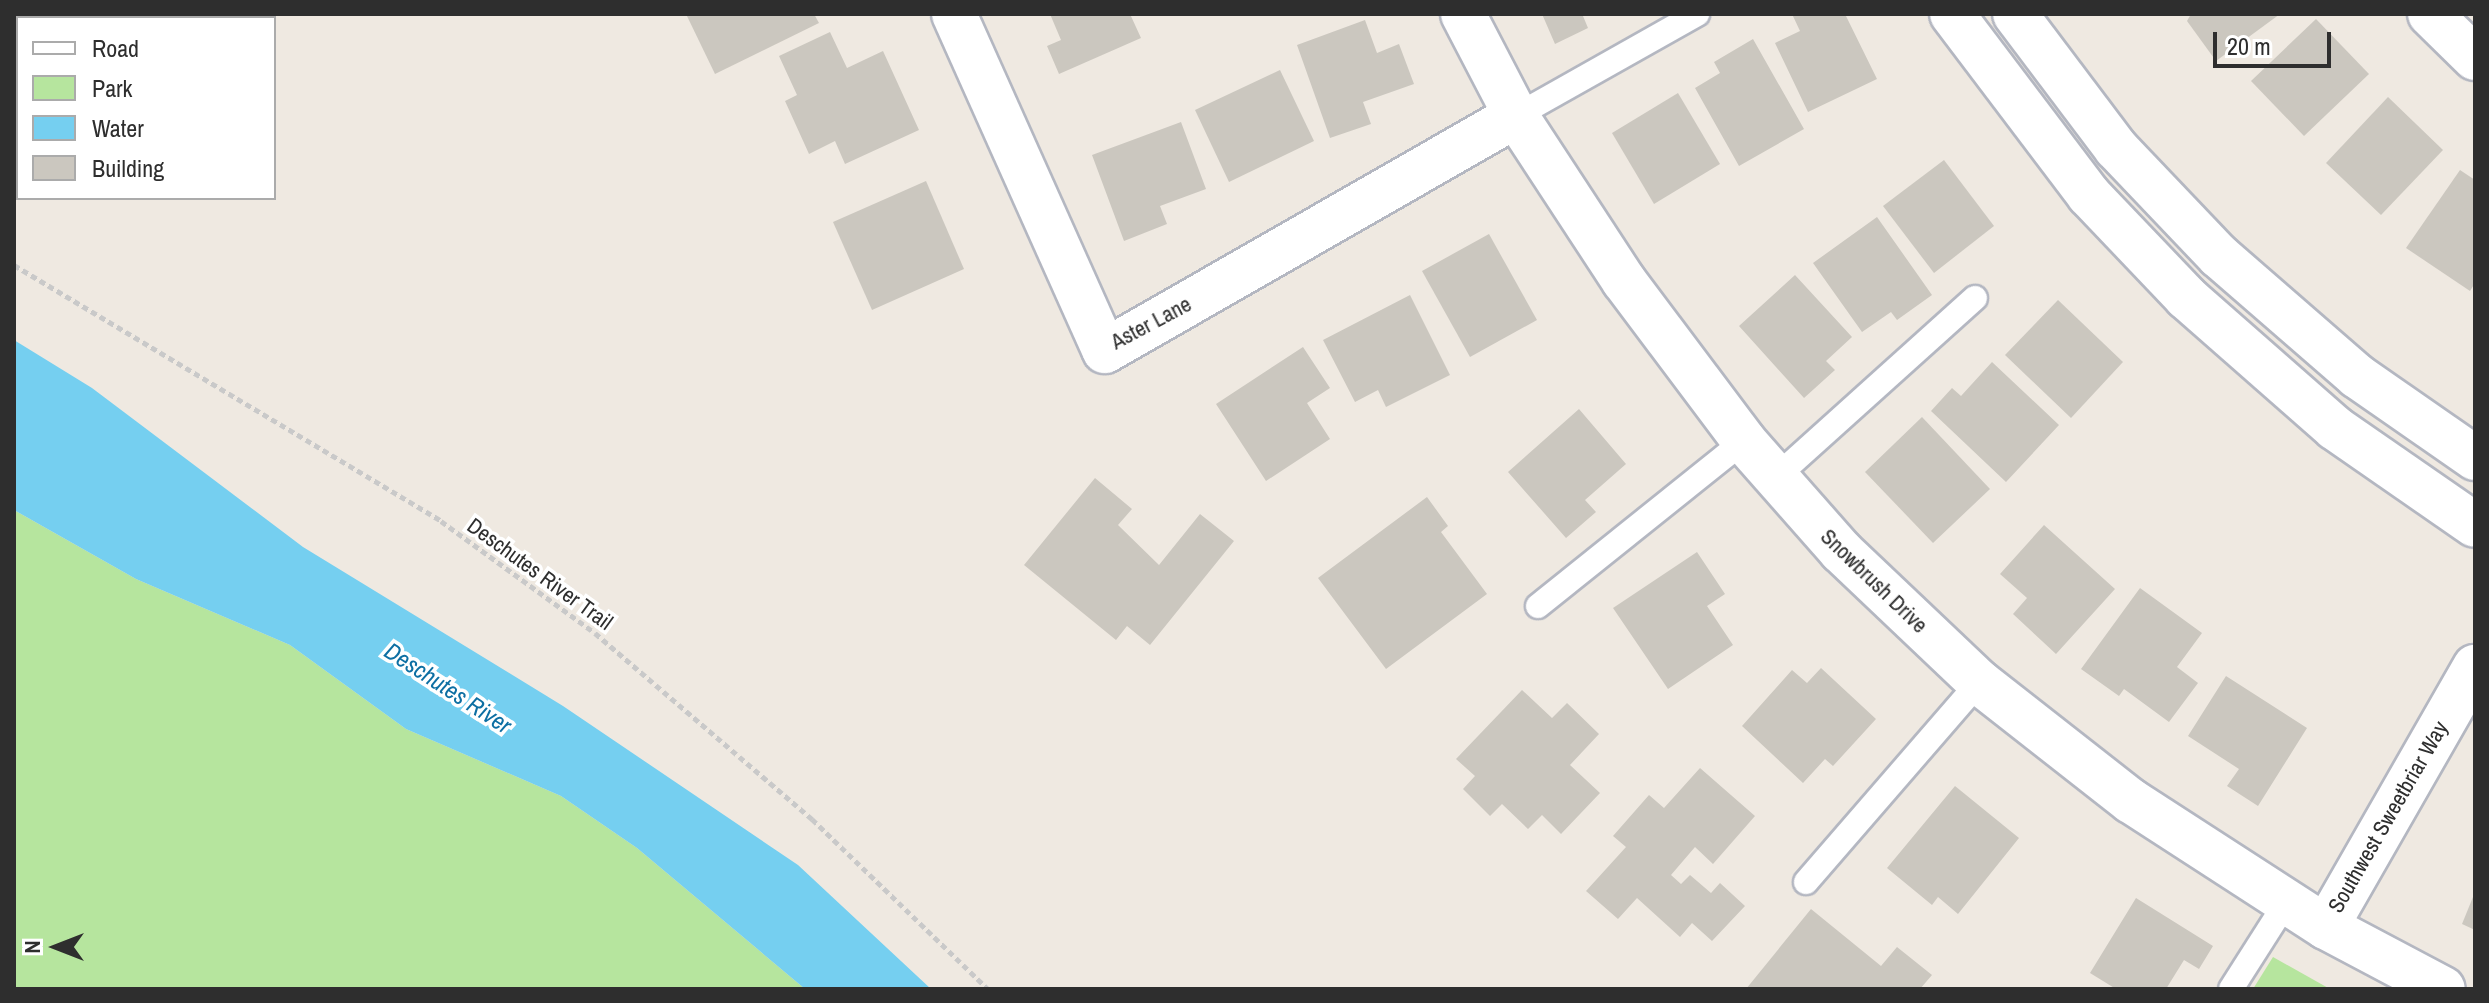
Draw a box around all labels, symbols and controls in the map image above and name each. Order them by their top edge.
legend [16,16,276,200]
scale bar [2217,16,2335,66]
text: 20 m [2227,30,2271,62]
text: Road [92,32,139,64]
text: Park [92,72,132,104]
text: Water [92,112,144,144]
text: Building [92,152,164,184]
street label: Aster Lane [1106,291,1196,355]
street label: Deschutes River Trail [462,512,618,636]
street label: Snowbrush Drive [1815,523,1933,639]
water label: Deschutes River [379,636,517,740]
street label: Southwest Sweetbriar Way [2322,716,2454,918]
north arrow [16,907,96,987]
text: N [17,940,47,954]

